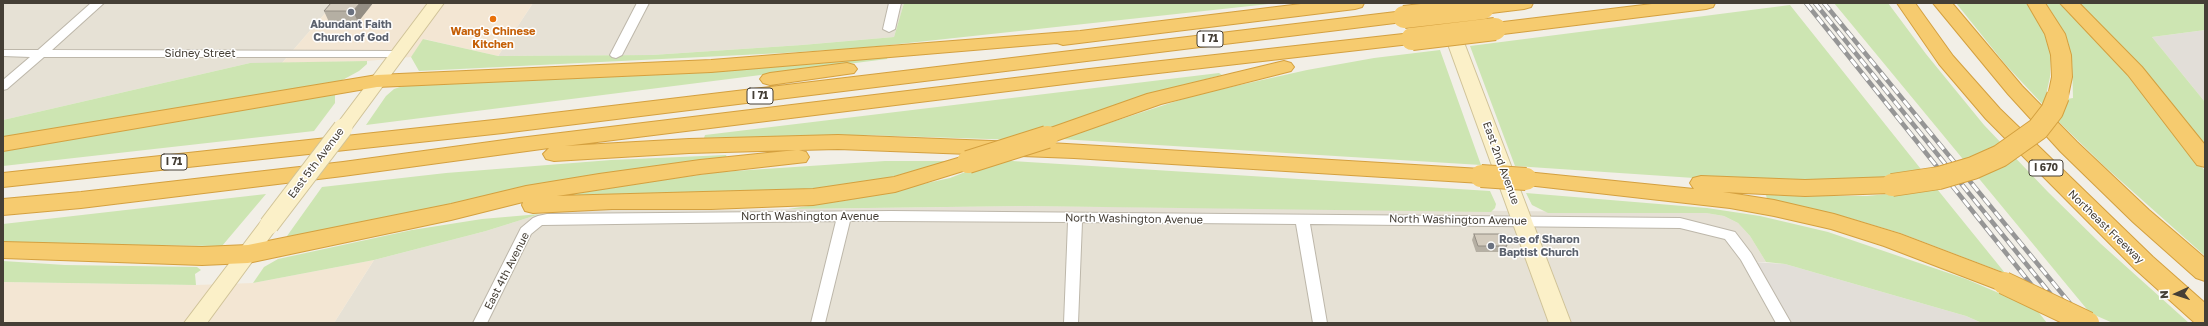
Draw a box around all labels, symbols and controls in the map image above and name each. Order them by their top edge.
marker: Abundant Faith Church of God [346,7,356,17]
marker: Wang's Chinese Kitchen [488,14,498,24]
place label: Abundant Faith Church of God [310,18,392,44]
place label: Wang's Chinese Kitchen [450,25,536,51]
road number: I 71 [1197,31,1223,47]
street label: Sidney Street [164,47,236,61]
road number: I 71 [747,88,773,104]
street label: East 2nd Avenue [1480,120,1522,206]
street label: East 5th Avenue [285,125,347,201]
road number: I 71 [161,154,187,170]
road number: I 670 [2029,160,2063,176]
street label: Northeast Freeway [2065,187,2147,267]
street label: North Washington Avenue [741,210,879,224]
street label: North Washington Avenue [1065,211,1203,227]
street label: North Washington Avenue [1389,212,1527,228]
street label: East 4th Avenue [482,230,532,312]
place label: Rose of Sharon Baptist Church [1499,233,1580,259]
marker: Rose of Sharon Baptist Church [1486,241,1496,251]
north arrow [2156,274,2196,314]
text: N [2157,290,2170,299]

